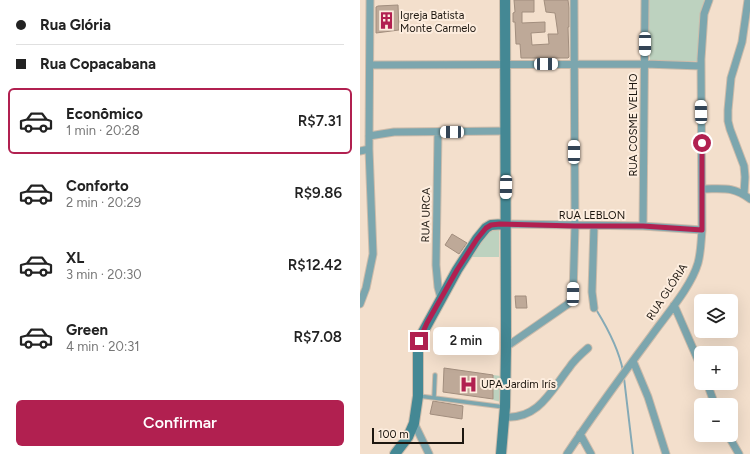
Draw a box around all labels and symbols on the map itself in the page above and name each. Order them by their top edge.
place label: Igreja Batista Monte Carmelo [400,9,476,35]
building icon: Igreja Batista Monte Carmelo [377,11,397,31]
car [639,32,651,56]
car [534,58,558,70]
street label: RUA COSME VELHO [627,73,640,177]
car [695,100,707,124]
car [440,126,464,138]
route start [693,134,711,152]
car [568,140,580,164]
car [500,175,512,199]
street label: RUA URCA [419,187,433,243]
street label: RUA LEBLON [559,209,625,222]
street label: RUA GLÓRIA [643,260,690,323]
car [567,282,579,306]
callout: 2 min [433,327,499,355]
route end [410,332,428,350]
hospital icon: UPA Jardim Irís [458,374,478,394]
place label: UPA Jardim Irís [481,378,556,391]
scale bar [372,426,464,445]

